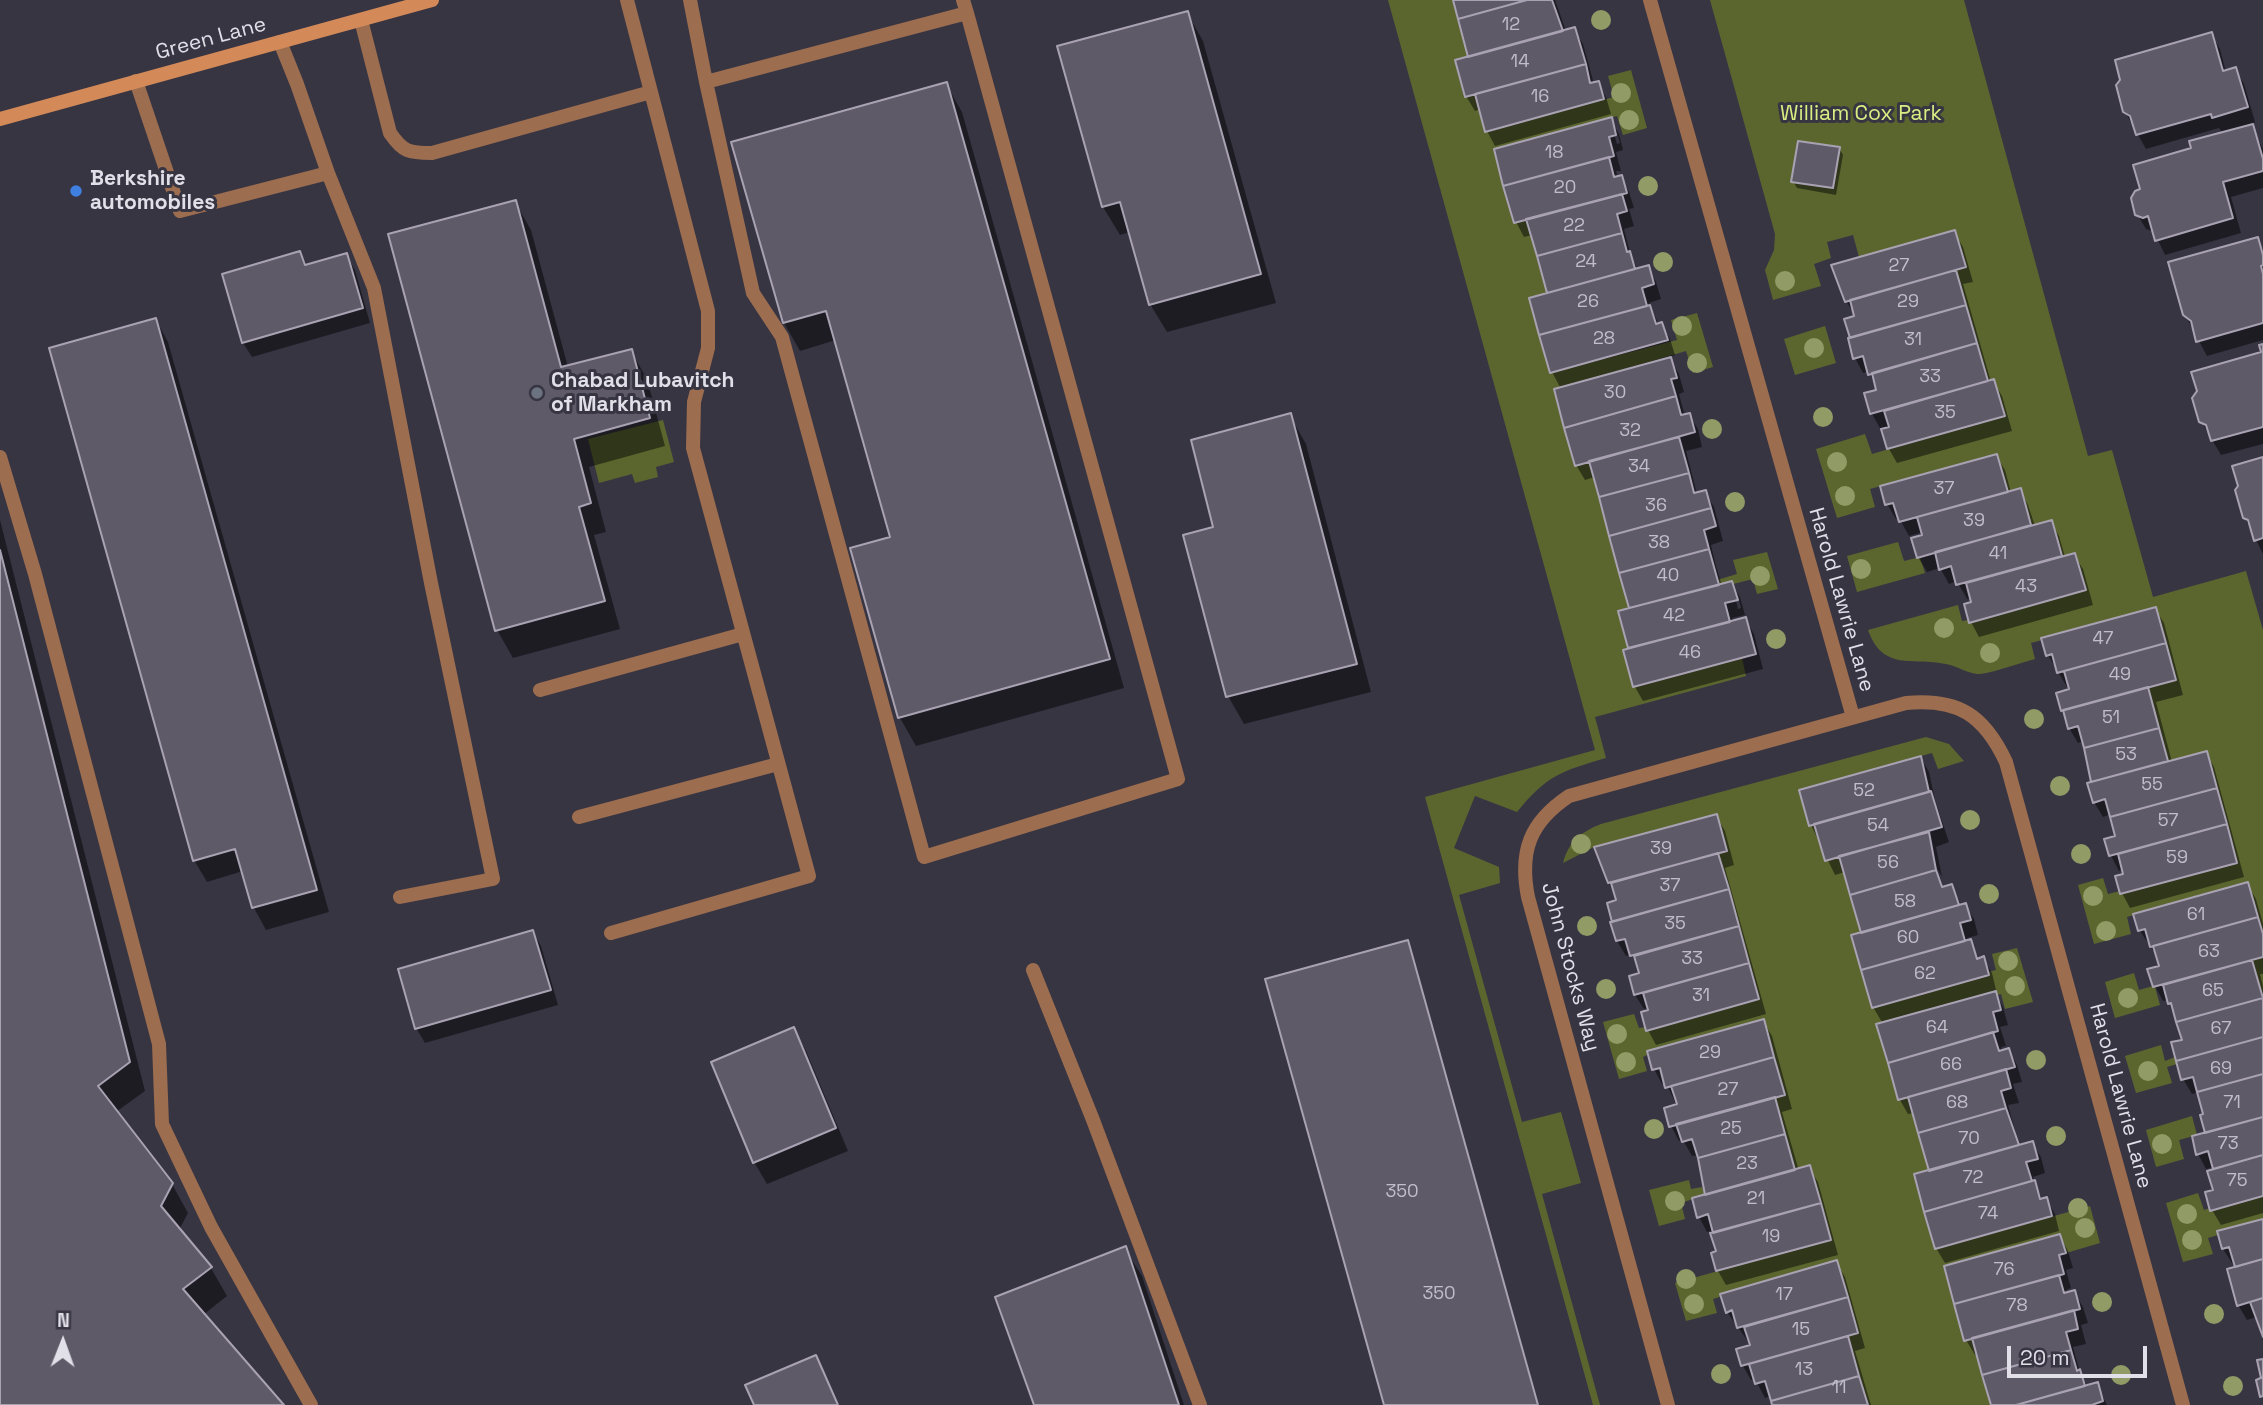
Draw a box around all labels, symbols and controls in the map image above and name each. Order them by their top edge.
street label: Green Lane [153,12,269,66]
house number: 12 [1502,14,1520,36]
house number: 14 [1511,51,1529,73]
house number: 16 [1531,86,1549,108]
park label: William Cox Park [1780,101,1942,127]
house number: 18 [1545,142,1563,164]
place label: Berkshire automobiles [90,166,215,216]
house number: 20 [1554,177,1576,199]
marker: Berkshire automobiles [68,183,84,199]
house number: 22 [1563,215,1585,237]
house number: 24 [1575,251,1597,273]
house number: 27 [1889,255,1909,277]
house number: 26 [1577,291,1599,313]
house number: 29 [1897,291,1919,313]
house number: 28 [1593,328,1615,350]
house number: 31 [1904,329,1922,351]
house number: 33 [1919,366,1941,388]
place label: Chabad Lubavitch of Markham [551,368,734,418]
house number: 30 [1604,382,1626,404]
marker: Chabad Lubavitch of Markham [529,385,545,401]
house number: 35 [1934,402,1956,424]
house number: 32 [1619,420,1641,442]
house number: 34 [1628,456,1650,478]
house number: 37 [1933,478,1955,500]
house number: 36 [1645,495,1667,517]
street label: Harold Lawrie Lane [1803,505,1879,695]
house number: 39 [1963,510,1985,532]
house number: 38 [1648,532,1670,554]
house number: 41 [1989,543,2007,565]
house number: 40 [1657,565,1679,587]
house number: 43 [2015,576,2037,598]
house number: 42 [1663,605,1685,627]
house number: 47 [2093,628,2113,650]
house number: 46 [1679,642,1701,664]
house number: 49 [2109,664,2131,686]
house number: 51 [2102,707,2120,729]
house number: 53 [2115,744,2137,766]
house number: 55 [2141,774,2163,796]
house number: 52 [1853,780,1875,802]
house number: 57 [2158,810,2178,832]
house number: 54 [1867,815,1889,837]
house number: 39 [1650,838,1672,860]
house number: 59 [2166,847,2188,869]
house number: 56 [1877,852,1899,874]
house number: 37 [1659,875,1681,897]
street label: John Stocks Way [1535,880,1605,1054]
house number: 58 [1894,891,1916,913]
house number: 61 [2187,904,2205,926]
house number: 35 [1664,913,1686,935]
house number: 60 [1897,927,1919,949]
house number: 63 [2198,941,2220,963]
house number: 33 [1681,948,1703,970]
house number: 62 [1914,963,1936,985]
house number: 65 [2202,980,2224,1002]
house number: 31 [1692,985,1710,1007]
street label: Harold Lawrie Lane [2083,1001,2157,1191]
house number: 64 [1926,1017,1948,1039]
house number: 67 [2211,1018,2231,1040]
house number: 29 [1699,1042,1721,1064]
house number: 66 [1940,1054,1962,1076]
house number: 69 [2210,1058,2232,1080]
house number: 27 [1718,1079,1738,1101]
house number: 68 [1946,1092,1968,1114]
house number: 71 [2223,1092,2241,1114]
house number: 25 [1720,1118,1742,1140]
house number: 70 [1958,1128,1980,1150]
house number: 73 [2217,1133,2239,1155]
house number: 23 [1736,1153,1758,1175]
house number: 72 [1963,1167,1983,1189]
house number: 75 [2227,1170,2247,1192]
house number: 350 [1385,1181,1419,1203]
house number: 21 [1747,1188,1765,1210]
house number: 74 [1978,1203,1998,1225]
house number: 19 [1762,1226,1780,1248]
house number: 76 [1993,1259,2015,1281]
house number: 350 [1422,1283,1456,1305]
house number: 17 [1775,1284,1793,1306]
house number: 78 [2006,1295,2028,1317]
north arrow [28,1307,98,1377]
text: N [57,1308,70,1333]
house number: 15 [1792,1319,1810,1341]
scale bar [2011,1332,2151,1376]
text: 20 m [2020,1344,2070,1371]
house number: 13 [1795,1359,1813,1381]
house number: 11 [1831,1377,1847,1399]

